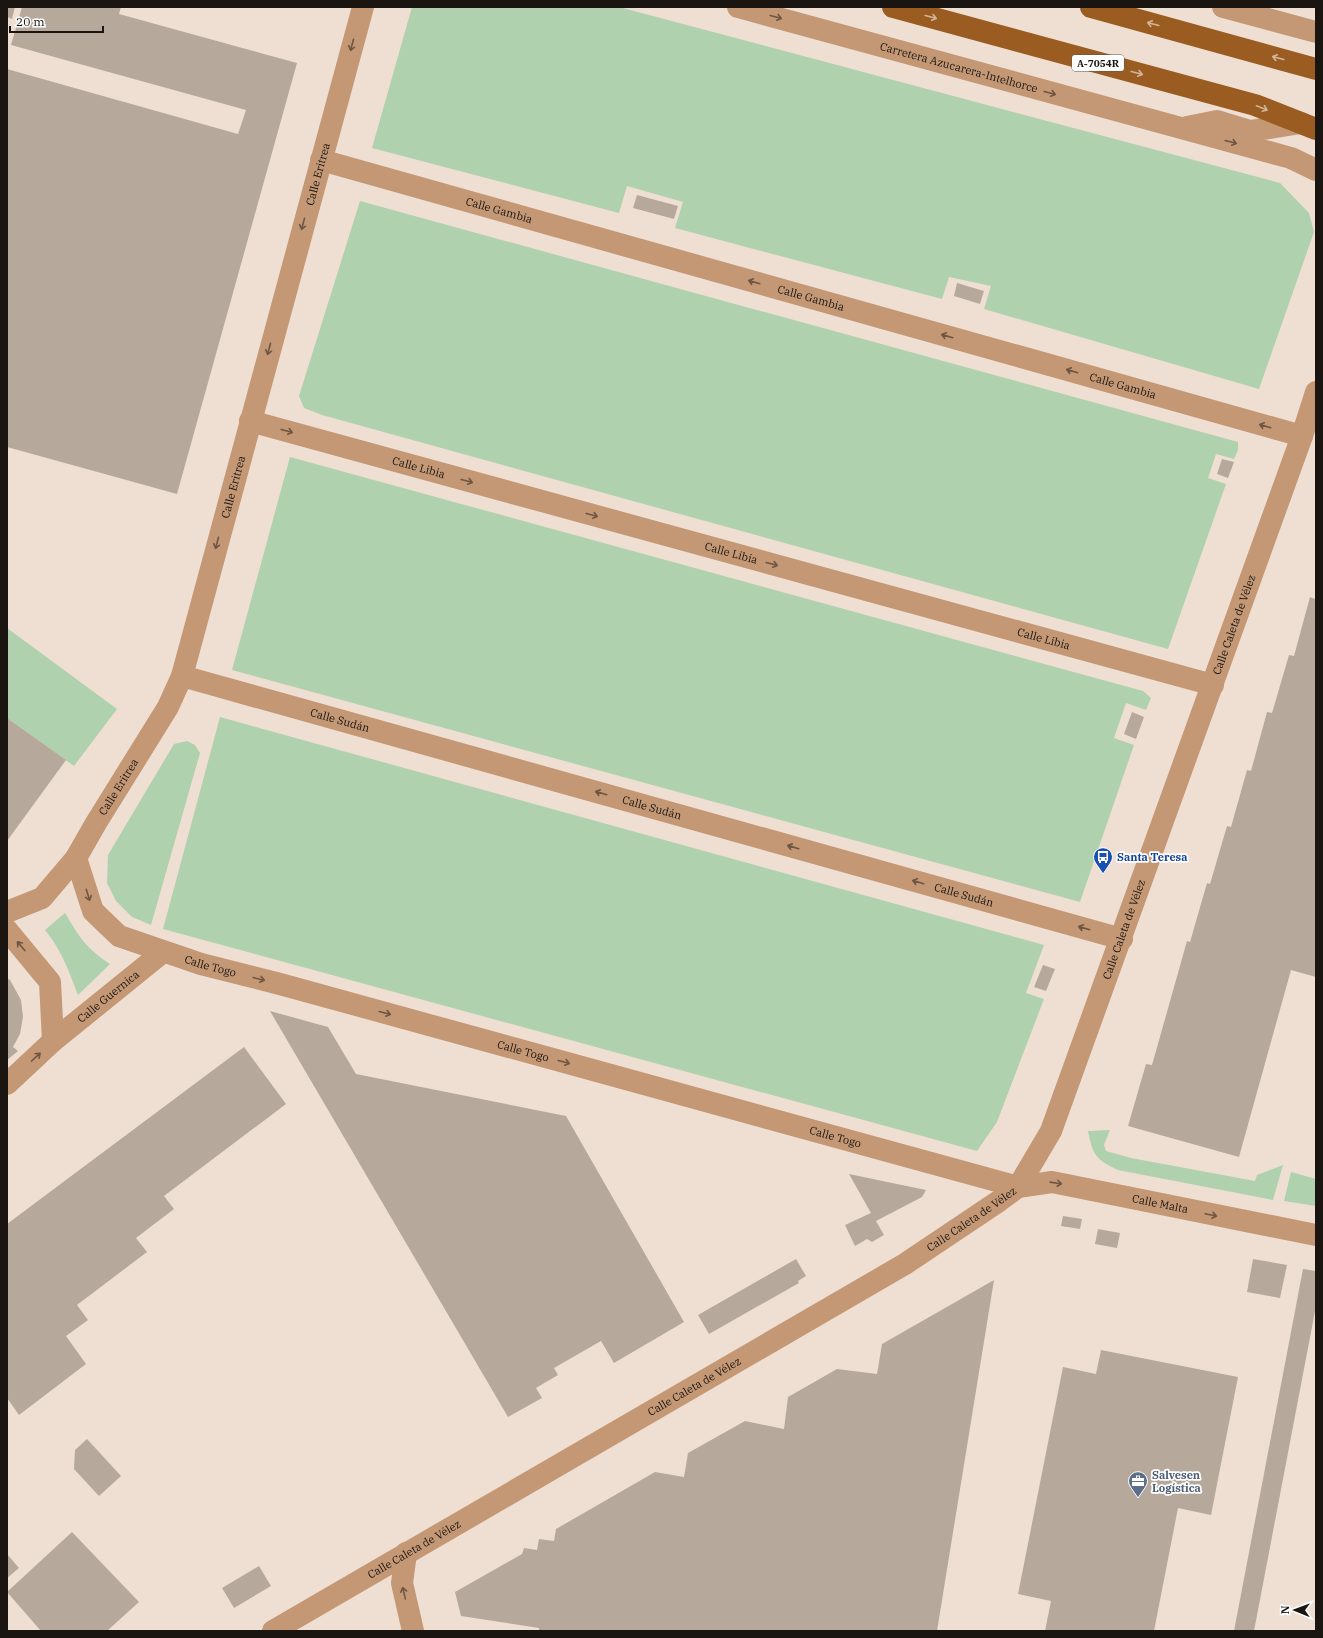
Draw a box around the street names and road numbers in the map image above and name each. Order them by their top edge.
street label: Carretera Azucarera-Intelhorce [878,39,1040,96]
road number: A-7054R [1072,55,1124,71]
street label: Calle Eritrea [303,141,333,207]
street label: Calle Gambia [464,194,534,226]
street label: Calle Gambia [776,282,846,314]
street label: Calle Gambia [1088,370,1158,402]
street label: Calle Libia [391,453,447,481]
street label: Calle Eritrea [218,454,248,520]
street label: Calle Libia [703,539,759,567]
street label: Calle Caleta de Vélez [1209,572,1259,677]
street label: Calle Libia [1016,625,1072,653]
street label: Calle Sudán [309,705,371,735]
street label: Calle Eritrea [95,756,141,818]
street label: Calle Sudán [621,793,683,822]
street label: Calle Caleta de Vélez [1099,877,1148,981]
street label: Calle Sudán [933,880,995,910]
street label: Calle Togo [183,952,238,980]
street label: Calle Guernica [74,967,142,1026]
street label: Calle Togo [496,1037,551,1065]
street label: Calle Togo [808,1123,863,1151]
street label: Calle Caleta de Vélez [924,1183,1019,1255]
street label: Calle Malta [1131,1191,1189,1216]
street label: Calle Caleta de Vélez [645,1354,744,1419]
street label: Calle Caleta de Vélez [365,1516,463,1582]

